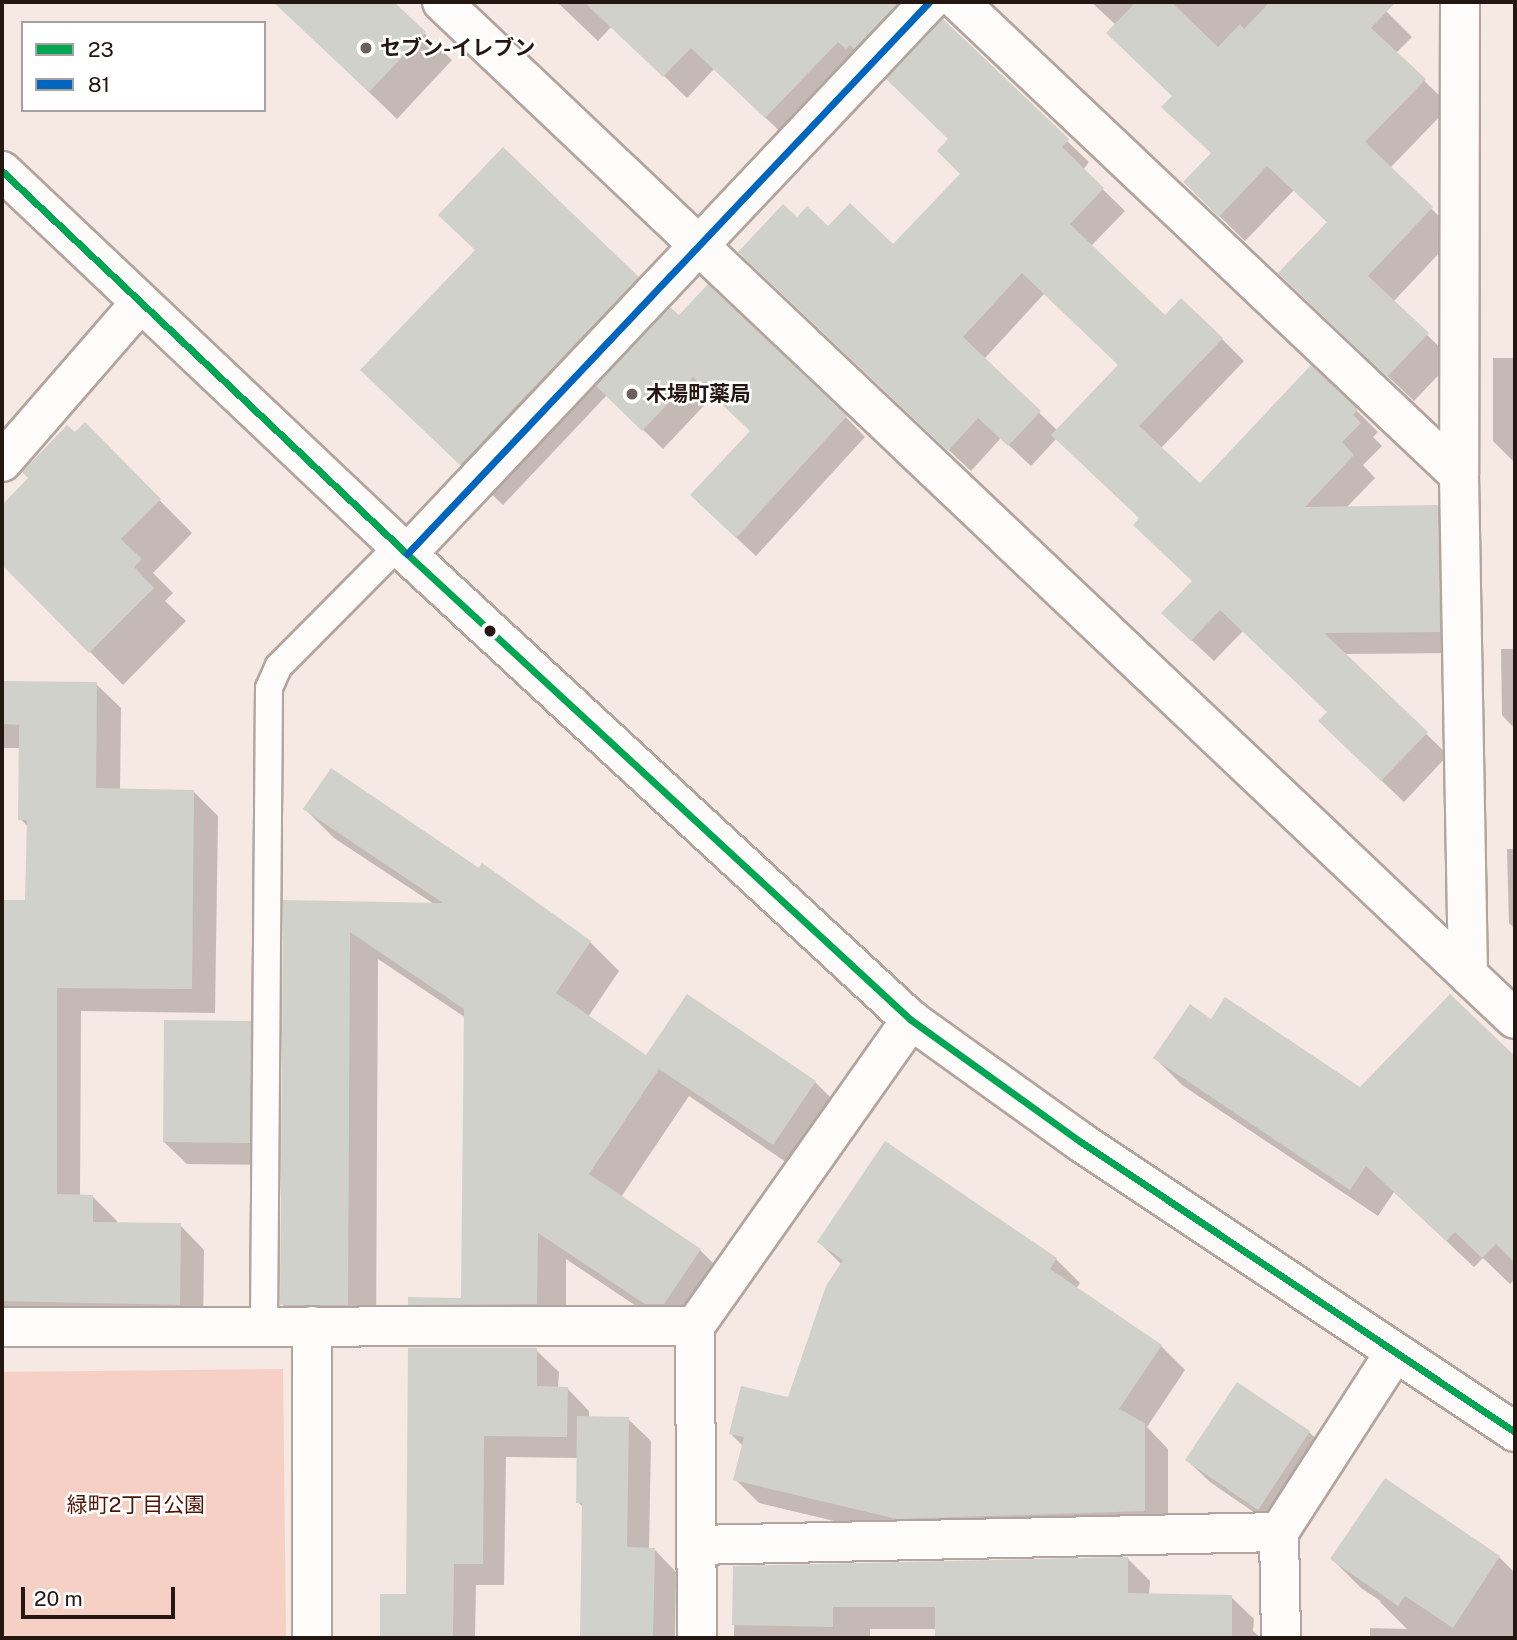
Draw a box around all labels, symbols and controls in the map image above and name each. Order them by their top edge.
legend [21,21,266,112]
place label: セブン-イレブン [380,35,535,61]
text: 23 [88,37,114,62]
marker: セブン-イレブン [358,40,374,56]
text: 81 [88,72,110,97]
place label: 木場町薬局 [646,381,751,407]
marker: 木場町薬局 [624,386,640,402]
unlabelled marker [483,624,497,638]
park label: 緑町2丁目公園 [67,1492,205,1518]
scale bar [24,1574,178,1618]
text: 20 m [34,1586,83,1611]

